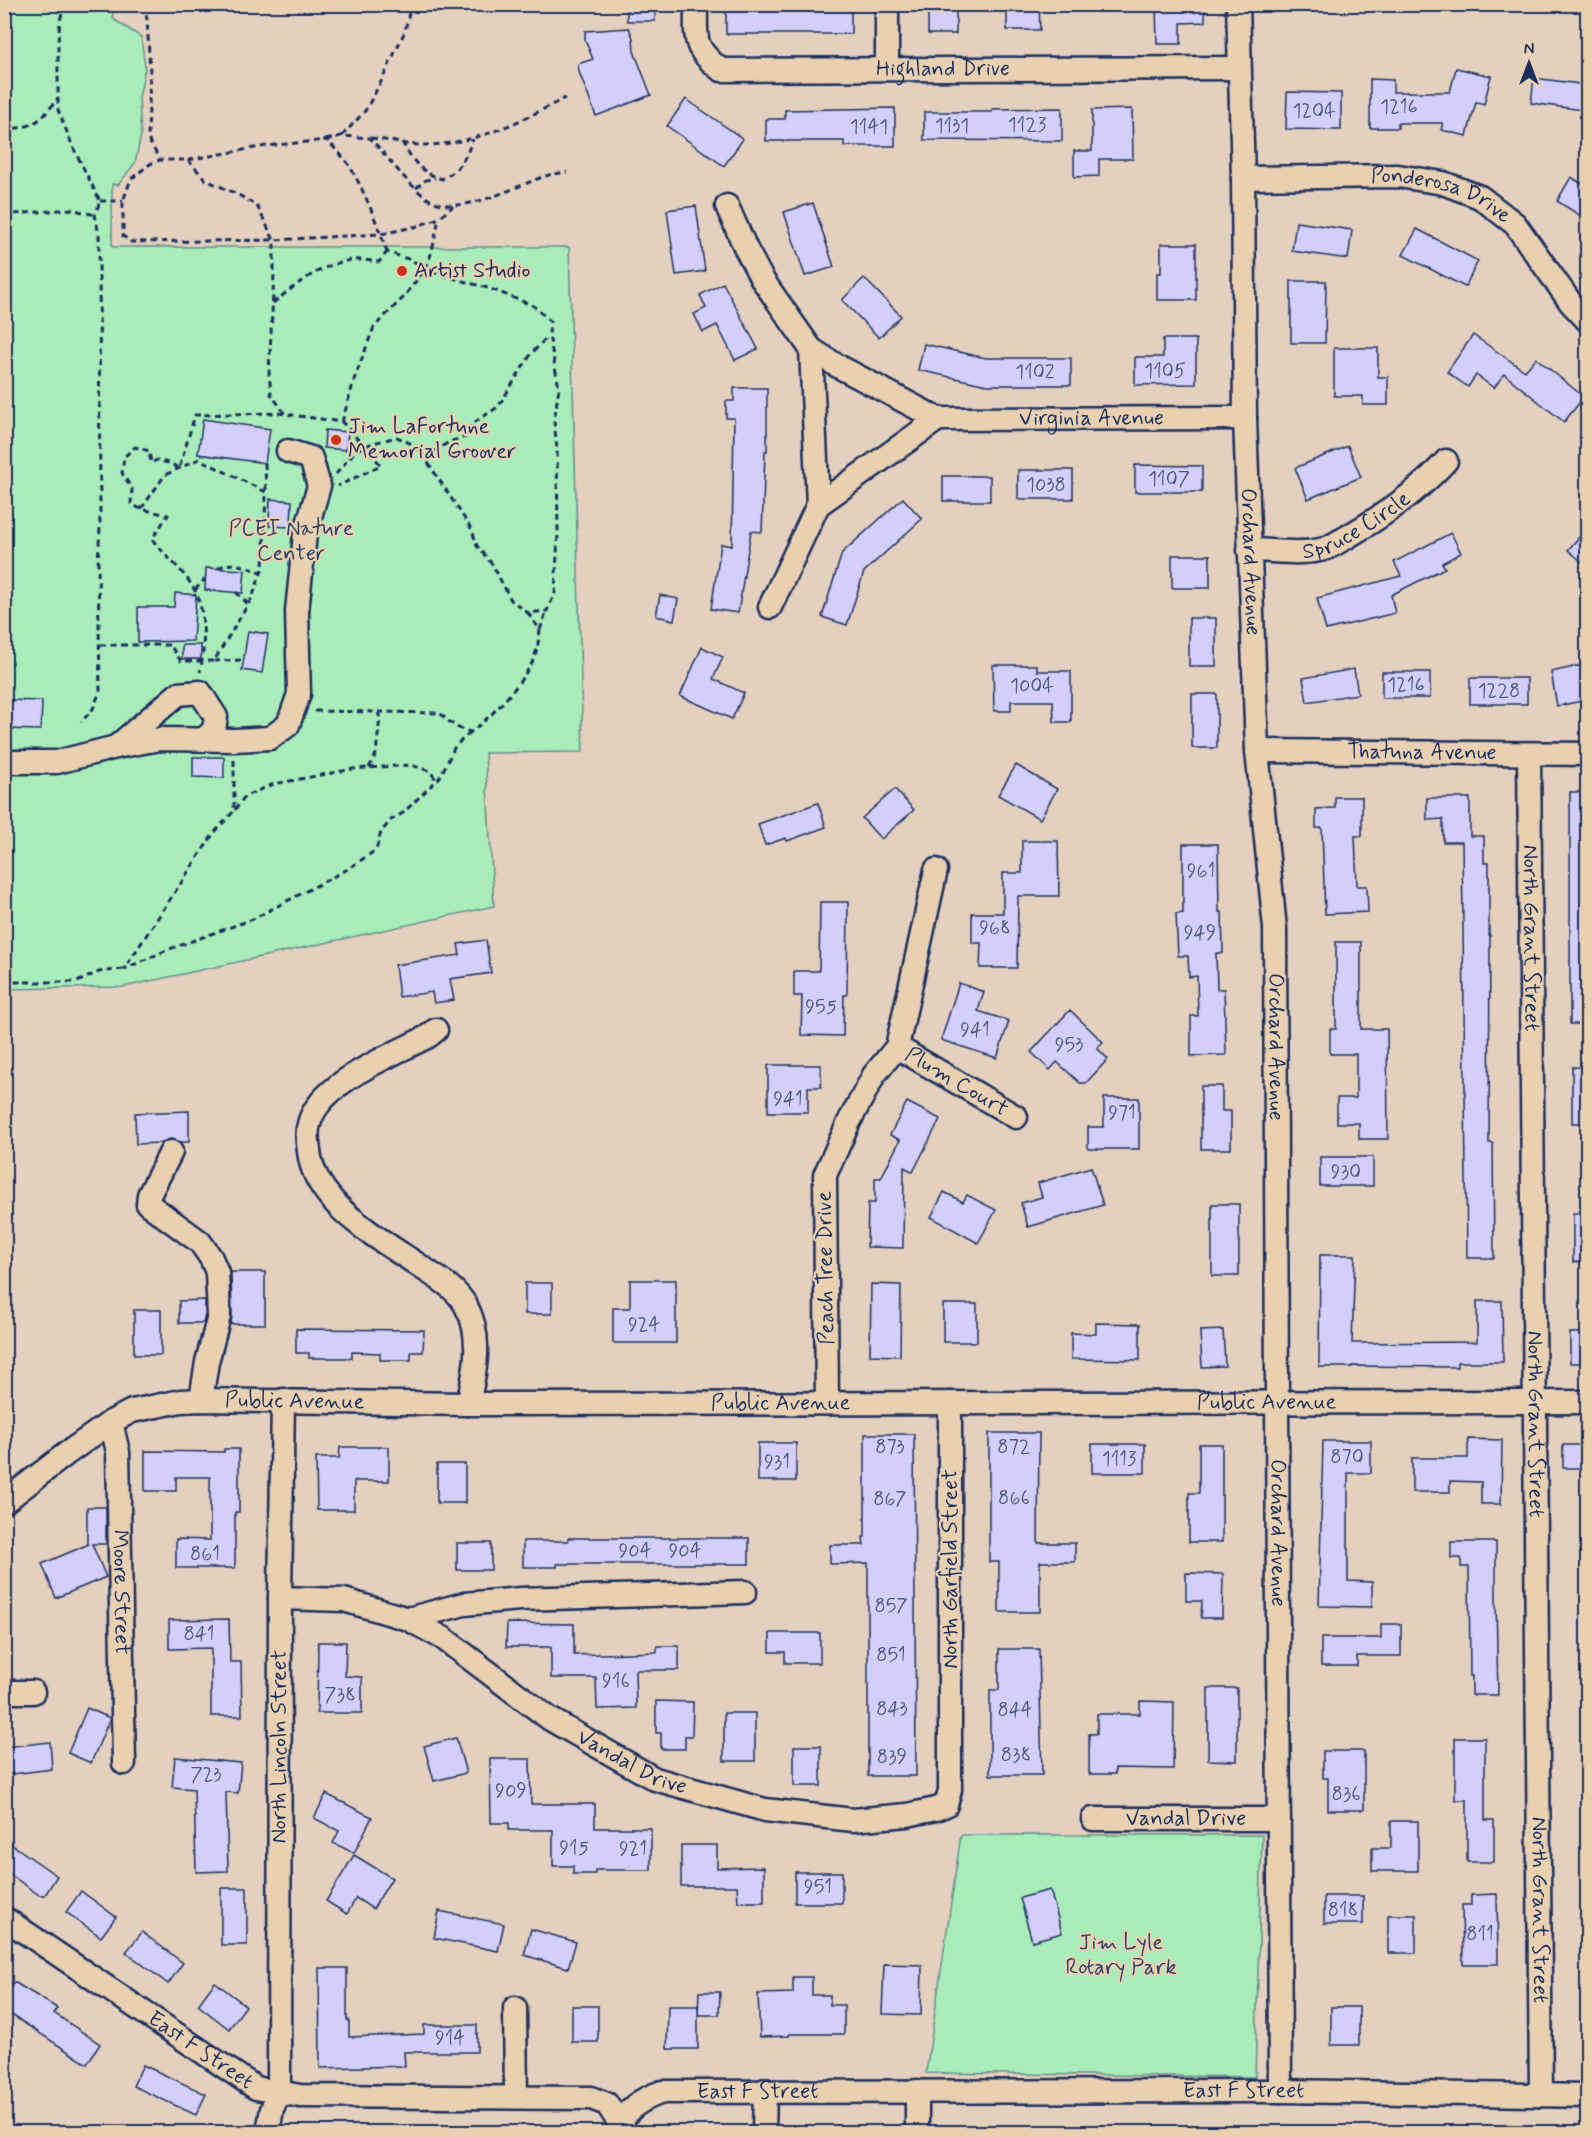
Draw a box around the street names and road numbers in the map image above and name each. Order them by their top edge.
street label: Highland Drive [876,55,1010,86]
street label: Ponderosa Drive [1371,162,1517,230]
street label: Virginia Avenue [1019,404,1164,436]
street label: Spruce Circle [1301,485,1417,566]
street label: Orchard Avenue [1234,488,1267,636]
street label: Thatuna Avenue [1347,738,1497,767]
street label: North Grant Street [1516,845,1545,1031]
street label: Orchard Avenue [1261,973,1290,1121]
street label: Plum Court [900,1041,1013,1123]
street label: Peach Tree Drive [811,1191,841,1345]
street label: North Grant Street [1520,1331,1550,1517]
street label: Public Avenue [225,1386,365,1416]
street label: Public Avenue [1197,1388,1337,1417]
street label: Public Avenue [711,1389,851,1418]
street label: Orchard Avenue [1263,1459,1292,1607]
street label: North Garfield Street [937,1469,965,1669]
street label: Moore Street [105,1529,136,1655]
street label: North Lincoln Street [266,1650,294,1844]
street label: Vandal Drive [572,1723,690,1801]
street label: Vandal Drive [1126,1805,1246,1833]
street label: North Grant Street [1525,1816,1554,2003]
street label: East F Street [142,2005,259,2096]
street label: East F Street [1183,2077,1305,2105]
street label: East F Street [697,2078,818,2106]

